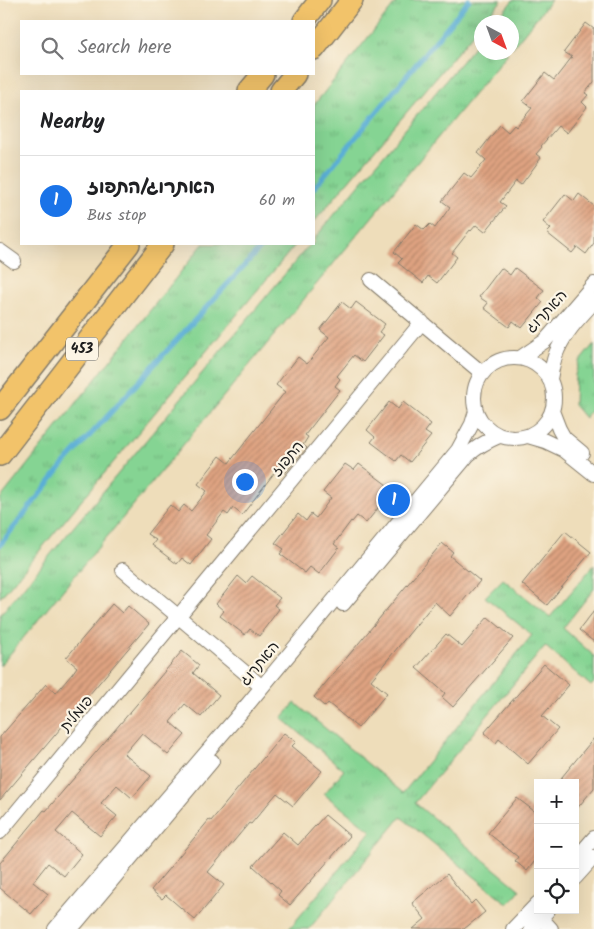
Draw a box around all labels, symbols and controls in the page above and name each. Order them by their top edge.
north arrow [474,15,519,60]
search box [20,20,315,75]
text: Search here [78,33,172,63]
icon: search [38,34,66,62]
text: Nearby [40,106,105,139]
text: האתרוג/התפוז [87,173,215,203]
text: 1 [54,188,58,213]
text: 60 m [259,188,295,213]
text: Bus stop [87,203,146,228]
street label: האתרוג [520,285,574,339]
road number: 453 [66,338,98,360]
street label: התפוז [266,436,310,482]
your location [232,469,258,495]
pin: 1 [378,481,410,519]
street label: האתרוג [234,636,286,692]
street label: פומלית [54,690,100,738]
map controls [534,779,579,914]
button: + [534,779,579,824]
button: − [534,824,579,869]
button: locate [534,869,579,914]

